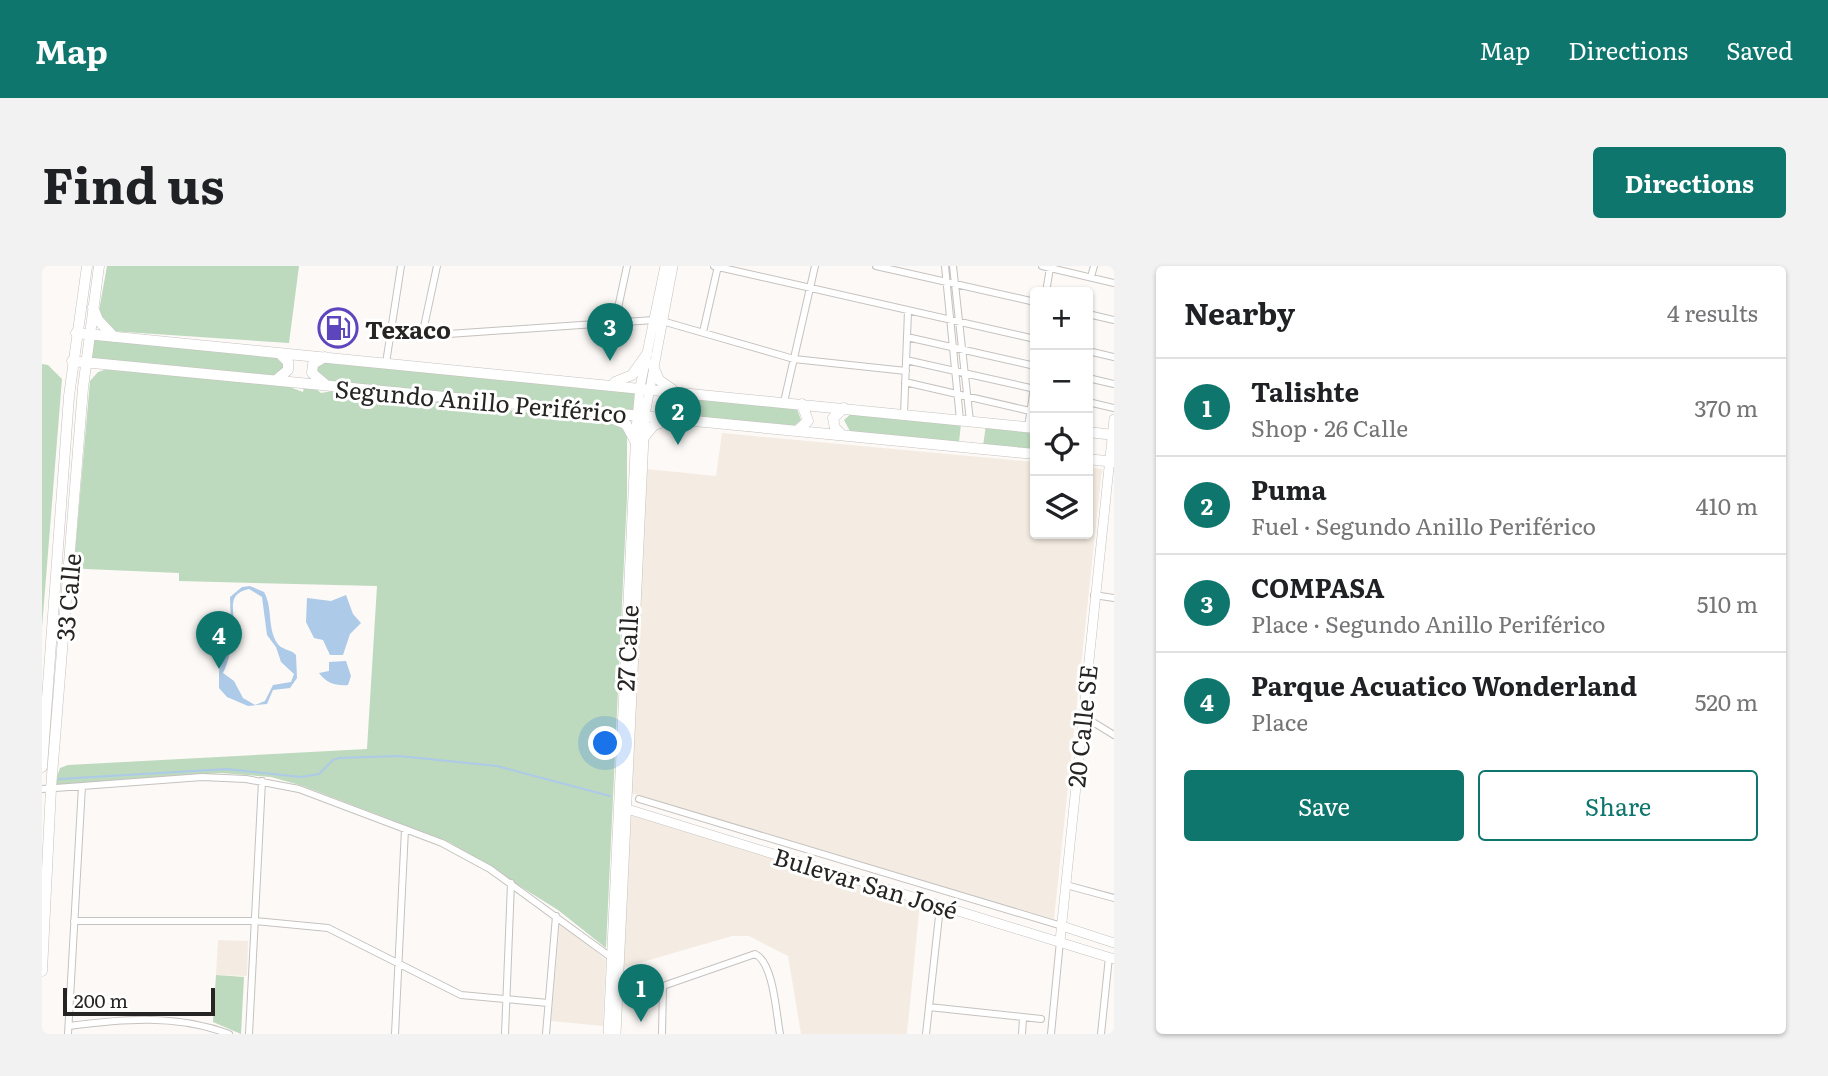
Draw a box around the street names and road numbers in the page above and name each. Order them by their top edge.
street label: Segundo Anillo Periférico [334,370,628,430]
street label: 33 Calle [46,552,88,642]
street label: 27 Calle [606,604,646,692]
street label: 20 Calle SE [1057,663,1105,789]
street label: Bulevar San José [770,837,962,927]

